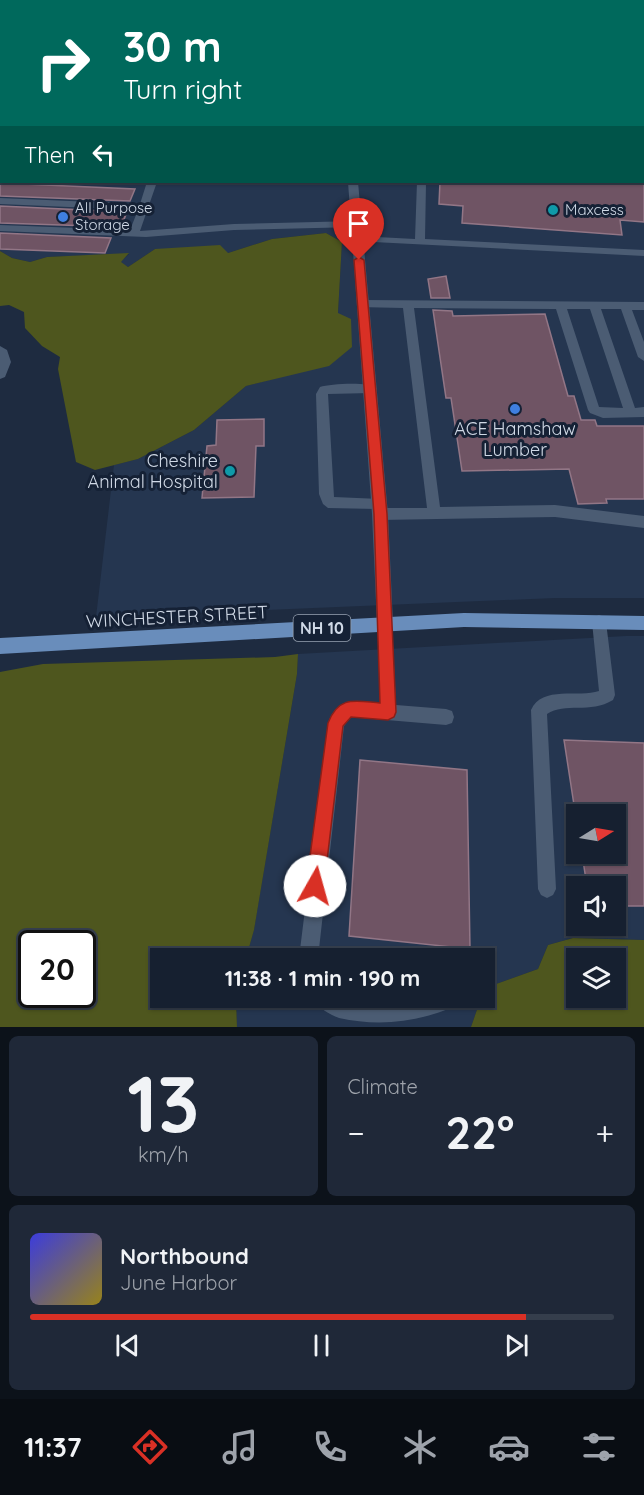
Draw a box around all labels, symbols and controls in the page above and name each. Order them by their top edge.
text: 30 m [123,20,222,73]
icon: right [24,24,102,102]
text: Turn right [123,72,242,106]
icon: left [87,138,120,171]
text: Then [24,141,75,169]
place label: All Purpose Storage [75,198,153,234]
pin [333,198,384,260]
place label: Maxcess [565,200,624,219]
marker: Maxcess [546,203,560,217]
icon: arrive [342,207,375,240]
marker: All Purpose Storage [56,210,70,224]
marker: ACE Hamshaw Lumber [508,402,522,416]
place label: ACE Hamshaw Lumber [454,417,576,461]
place label: Cheshire Animal Hospital [88,449,218,493]
marker: Cheshire Animal Hospital [223,464,237,478]
street label: WINCHESTER STREET [85,600,269,633]
road number: NH 10 [294,615,350,641]
north arrow [566,804,626,864]
map controls [566,804,626,1008]
position arrow [283,854,347,918]
button: sound [566,876,626,936]
speed limit sign: 20 [18,930,96,1008]
button: layers [566,948,626,1008]
text: 11:38 · 1 min · 190 m [225,964,420,992]
text: 13 [127,1054,199,1152]
text: Climate [348,1074,418,1099]
text: 22° [446,1104,514,1160]
text: − [348,1112,365,1153]
text: + [595,1112,614,1153]
text: km/h [138,1142,189,1167]
text: Northbound [120,1242,249,1270]
text: June Harbor [120,1270,237,1295]
icon: previous [111,1329,144,1362]
icon: pause [305,1329,338,1362]
icon: next [500,1329,533,1362]
icon: directions [129,1426,171,1468]
icon: music [219,1426,261,1468]
icon: phone [309,1426,351,1468]
icon: climate [399,1426,441,1468]
icon: car [488,1426,530,1468]
icon: filters [578,1426,620,1468]
text: 11:37 [24,1430,82,1464]

